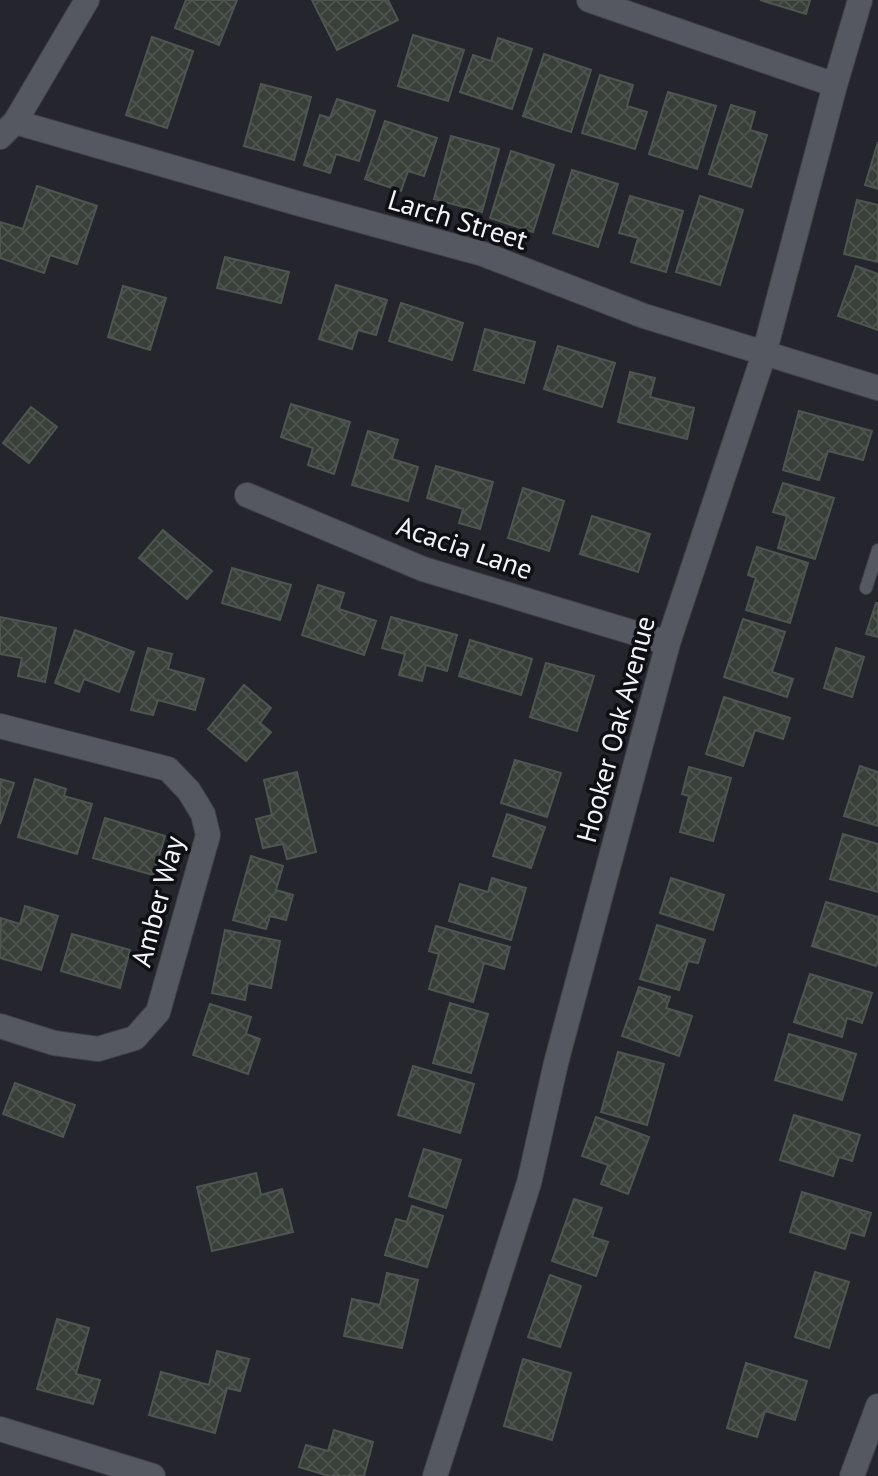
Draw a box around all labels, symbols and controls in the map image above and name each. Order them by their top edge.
street label: Larch Street [384,180,533,258]
street label: Acacia Lane [392,506,538,588]
street label: Hooker Oak Avenue [567,612,663,846]
street label: Amber Way [122,832,192,970]

